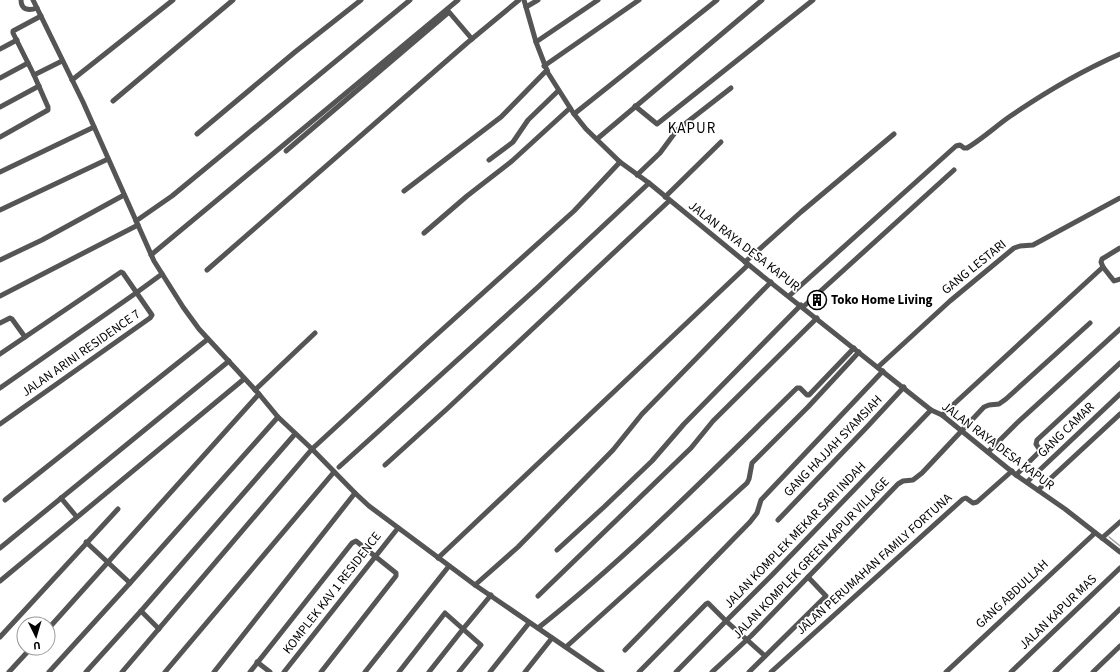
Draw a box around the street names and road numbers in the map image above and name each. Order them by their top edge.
street label: JALAN RAYA DESA KAPUR [685,197,804,296]
street label: GANG LESTARI [938,235,1010,299]
street label: JALAN ARINI RESIDENCE 7 [18,305,144,401]
street label: GANG HAJJAH SYAMSIAH [780,391,886,501]
street label: JALAN RAYA DESA KAPUR [938,398,1058,495]
street label: GANG CAMAR [1034,398,1099,462]
street label: JALAN KOMPLEK MEKAR SARI INDAH [720,458,870,612]
street label: JALAN KOMPLEK GREEN KAPUR VILLAGE [729,473,894,643]
street label: JALAN PERUMAHAN FAMILY FORTUNA [792,489,956,639]
street label: KOMPLEK KAV 1 RESIDENCE [278,528,386,658]
street label: GANG ABDULLAH [972,556,1052,632]
street label: JALAN KAPUR MAS [1015,570,1101,654]

